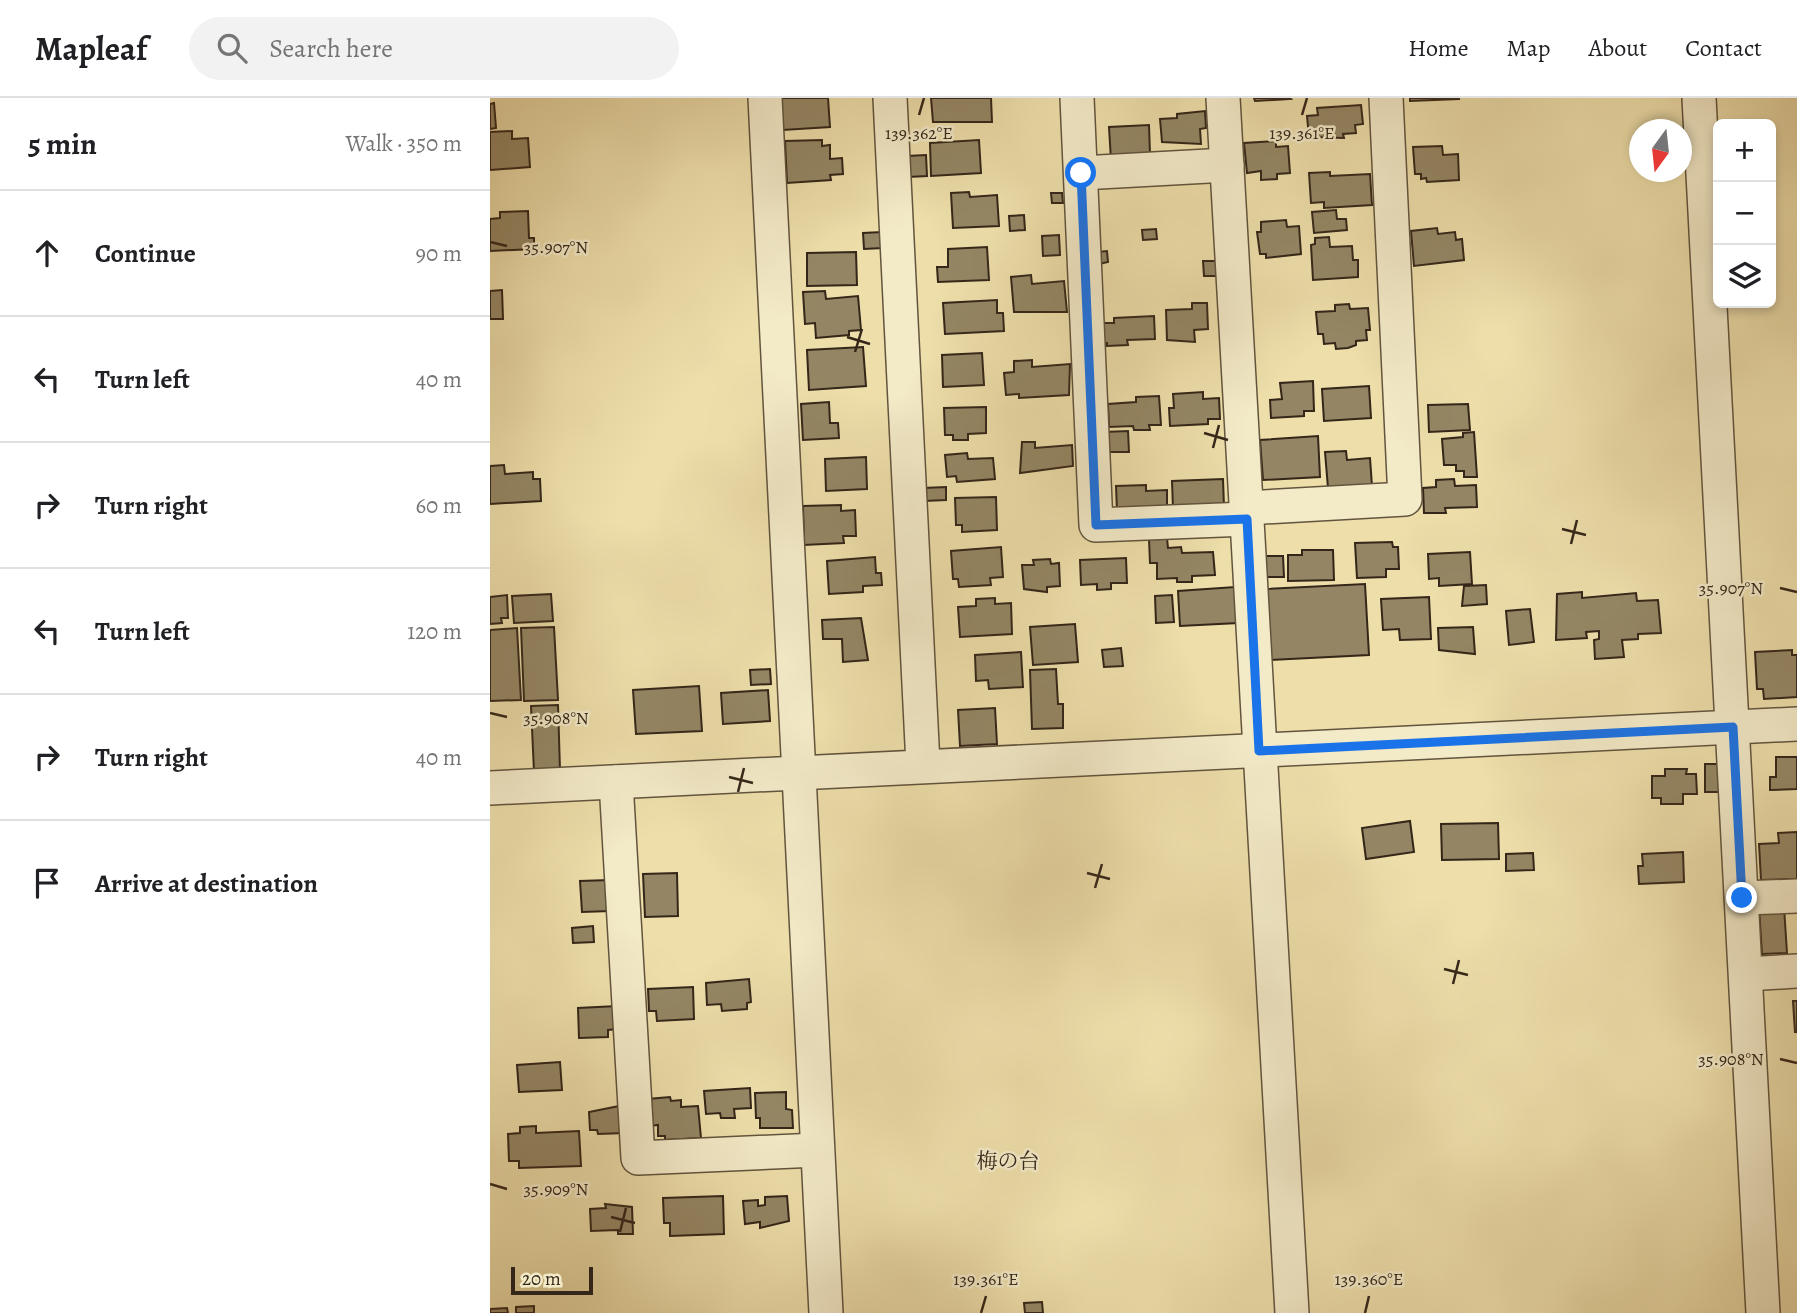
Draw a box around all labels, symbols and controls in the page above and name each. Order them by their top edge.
search box [189,17,679,80]
text: Mapleaf [35,26,147,71]
icon: search [213,29,251,67]
text: Search here [269,31,393,66]
text: Home [1408,32,1469,64]
text: Map [1507,32,1551,64]
text: About [1589,32,1647,64]
text: Contact [1685,32,1762,64]
north arrow [1629,119,1692,182]
map controls [1713,119,1776,308]
button: + [1713,119,1776,182]
text: 139.362°E [885,121,953,145]
text: 139.361°E [1269,121,1335,145]
text: 5 min [28,124,97,164]
text: Walk · 350 m [346,128,462,159]
route start [1065,157,1096,188]
button: − [1713,182,1776,245]
icon: ahead [28,234,66,272]
text: 35.907°N [524,235,588,259]
text: Continue [95,236,196,271]
text: 90 m [416,238,462,269]
button: layers [1713,245,1776,308]
icon: left [28,360,66,398]
text: Turn left [95,362,190,397]
text: 40 m [416,364,462,395]
icon: right [28,486,66,524]
text: Turn right [95,488,208,523]
text: 60 m [415,490,462,521]
text: 35.907°N [1699,576,1763,600]
icon: left [28,612,66,650]
text: Turn left [95,614,190,649]
text: 120 m [407,616,462,647]
text: 35.908°N [523,706,589,730]
icon: right [28,738,66,776]
text: Turn right [95,740,208,775]
text: 40 m [416,742,462,773]
icon: arrive [28,864,66,902]
text: Arrive at destination [95,866,318,901]
route end [1726,882,1757,913]
text: 35.908°N [1698,1047,1764,1071]
district label: 梅の台 [977,1147,1040,1175]
text: 35.909°N [523,1177,589,1201]
scale bar [511,1264,593,1296]
text: 20 m [522,1266,561,1292]
text: 139.361°E [953,1267,1019,1291]
text: 139.360°E [1335,1267,1403,1291]

